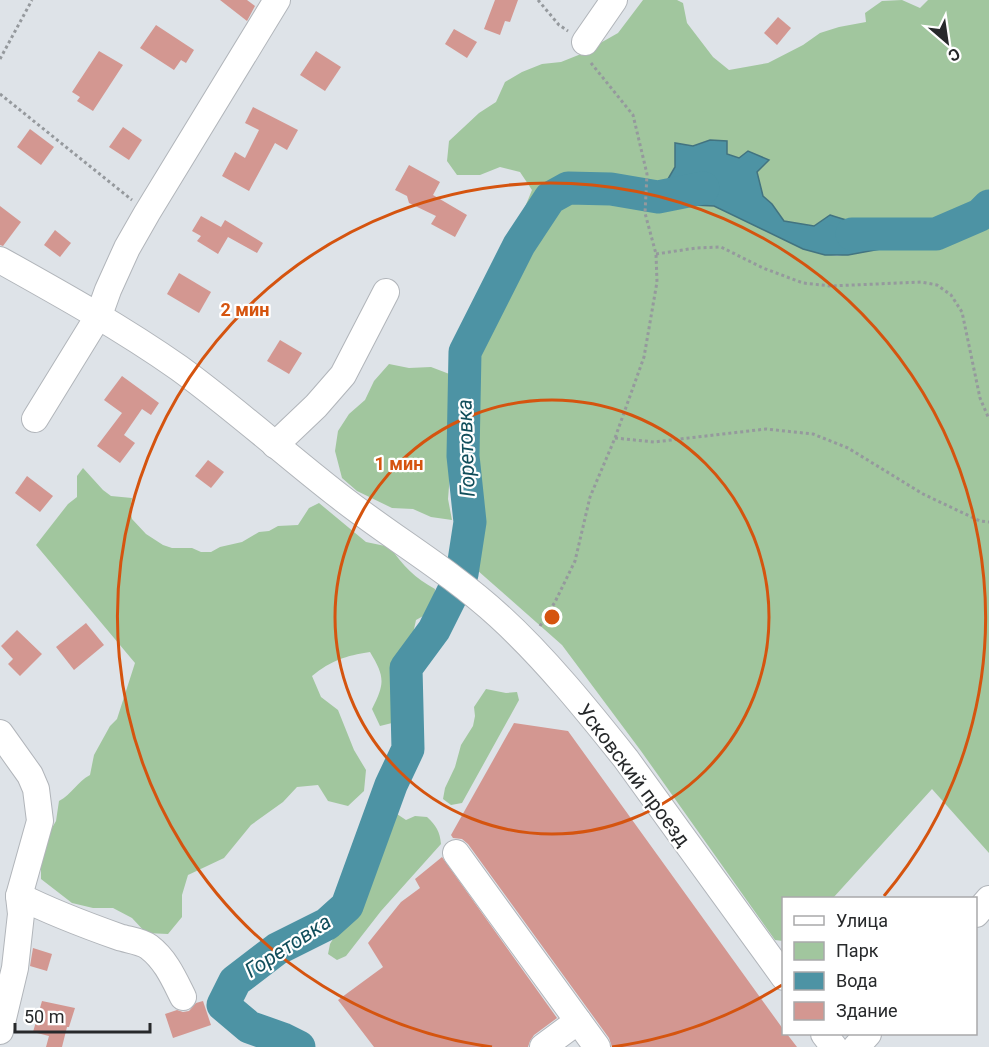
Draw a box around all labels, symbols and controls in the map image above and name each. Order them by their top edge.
north arrow [917,12,977,72]
text: С [945,44,963,66]
text: 2 мин [221,299,269,320]
water label: Горетовка [452,399,480,497]
text: 1 мин [375,453,423,474]
centre of rings [542,607,562,627]
street label: Усковский проезд [573,699,695,851]
legend [782,897,977,1035]
water label: Горетовка [240,909,336,983]
text: Улица [836,910,888,931]
text: Парк [836,940,879,961]
text: Вода [836,970,878,991]
scale bar [15,996,150,1034]
text: Здание [836,1000,898,1021]
text: 50 m [24,1006,64,1027]

